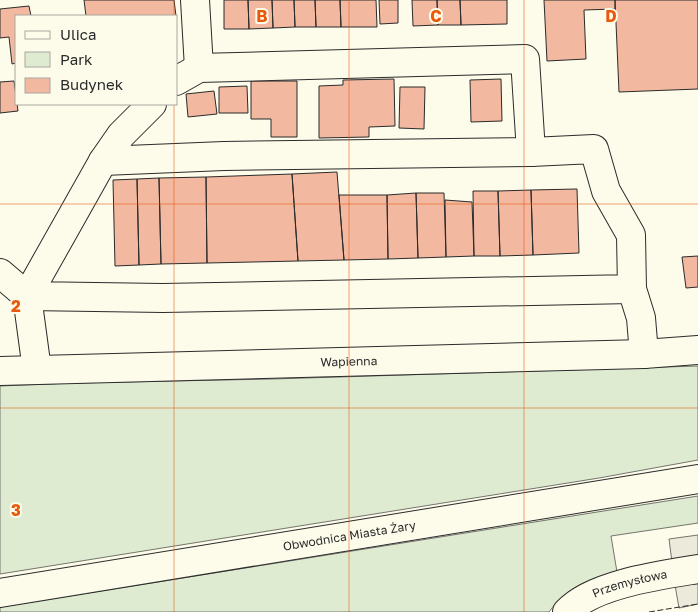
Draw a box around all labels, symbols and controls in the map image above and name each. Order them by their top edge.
text: B [256,6,268,26]
text: C [430,6,442,26]
text: D [605,6,617,26]
legend [15,15,178,105]
text: Ulica [60,25,96,43]
text: Park [60,50,93,68]
text: Budynek [60,75,124,93]
text: 2 [11,296,21,316]
street label: Wapienna [320,353,378,370]
text: 3 [11,500,21,520]
street label: Obwodnica Miasta Żary [282,517,417,554]
street label: Przemysłowa [590,566,668,601]

